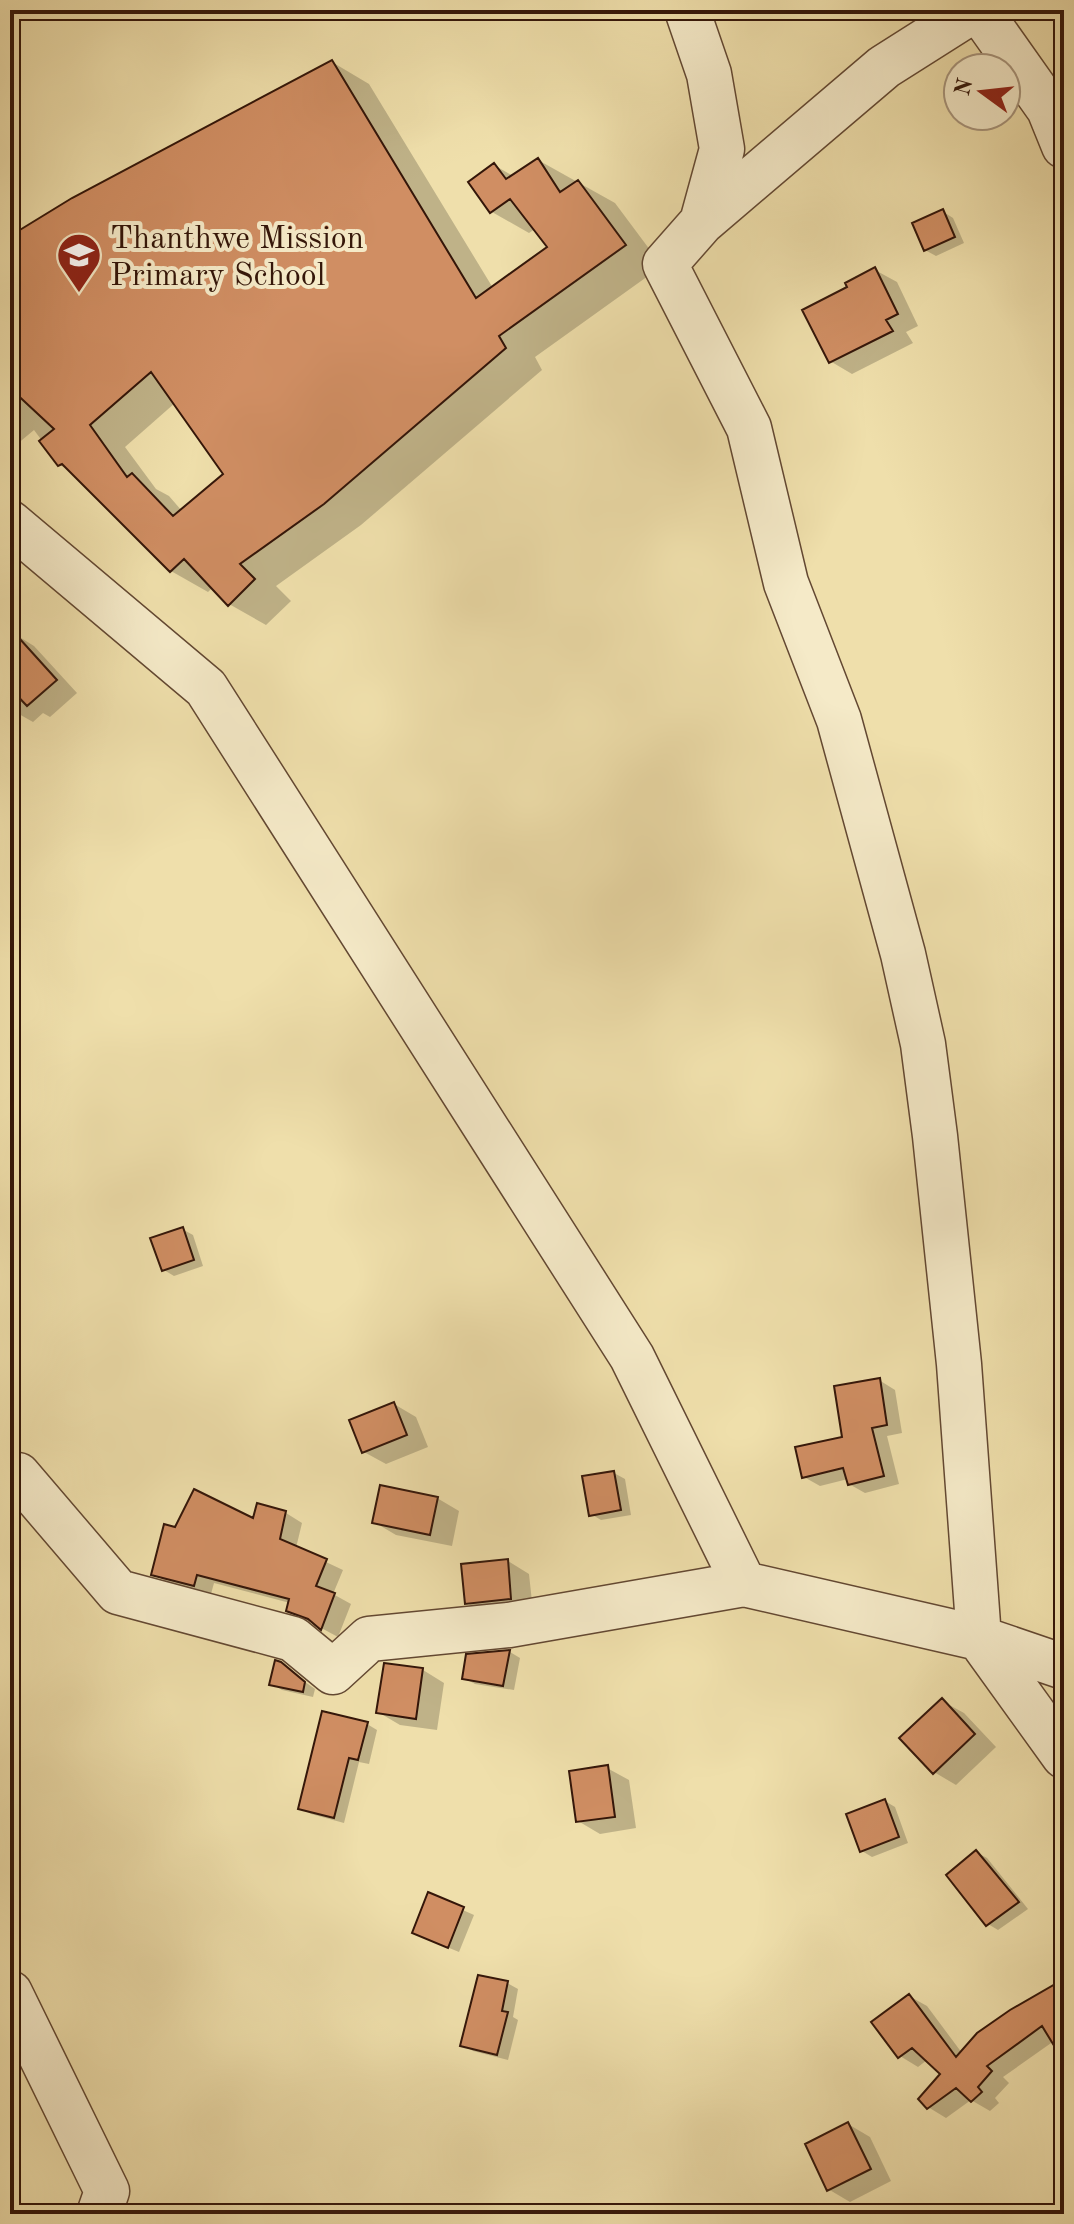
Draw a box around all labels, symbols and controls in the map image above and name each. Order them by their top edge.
north arrow [942,52,1022,132]
text: N [952,76,977,98]
place label: Thanthwe Mission Primary School [110,224,364,293]
school or university icon: Thanthwe Mission Primary School [55,231,103,294]

